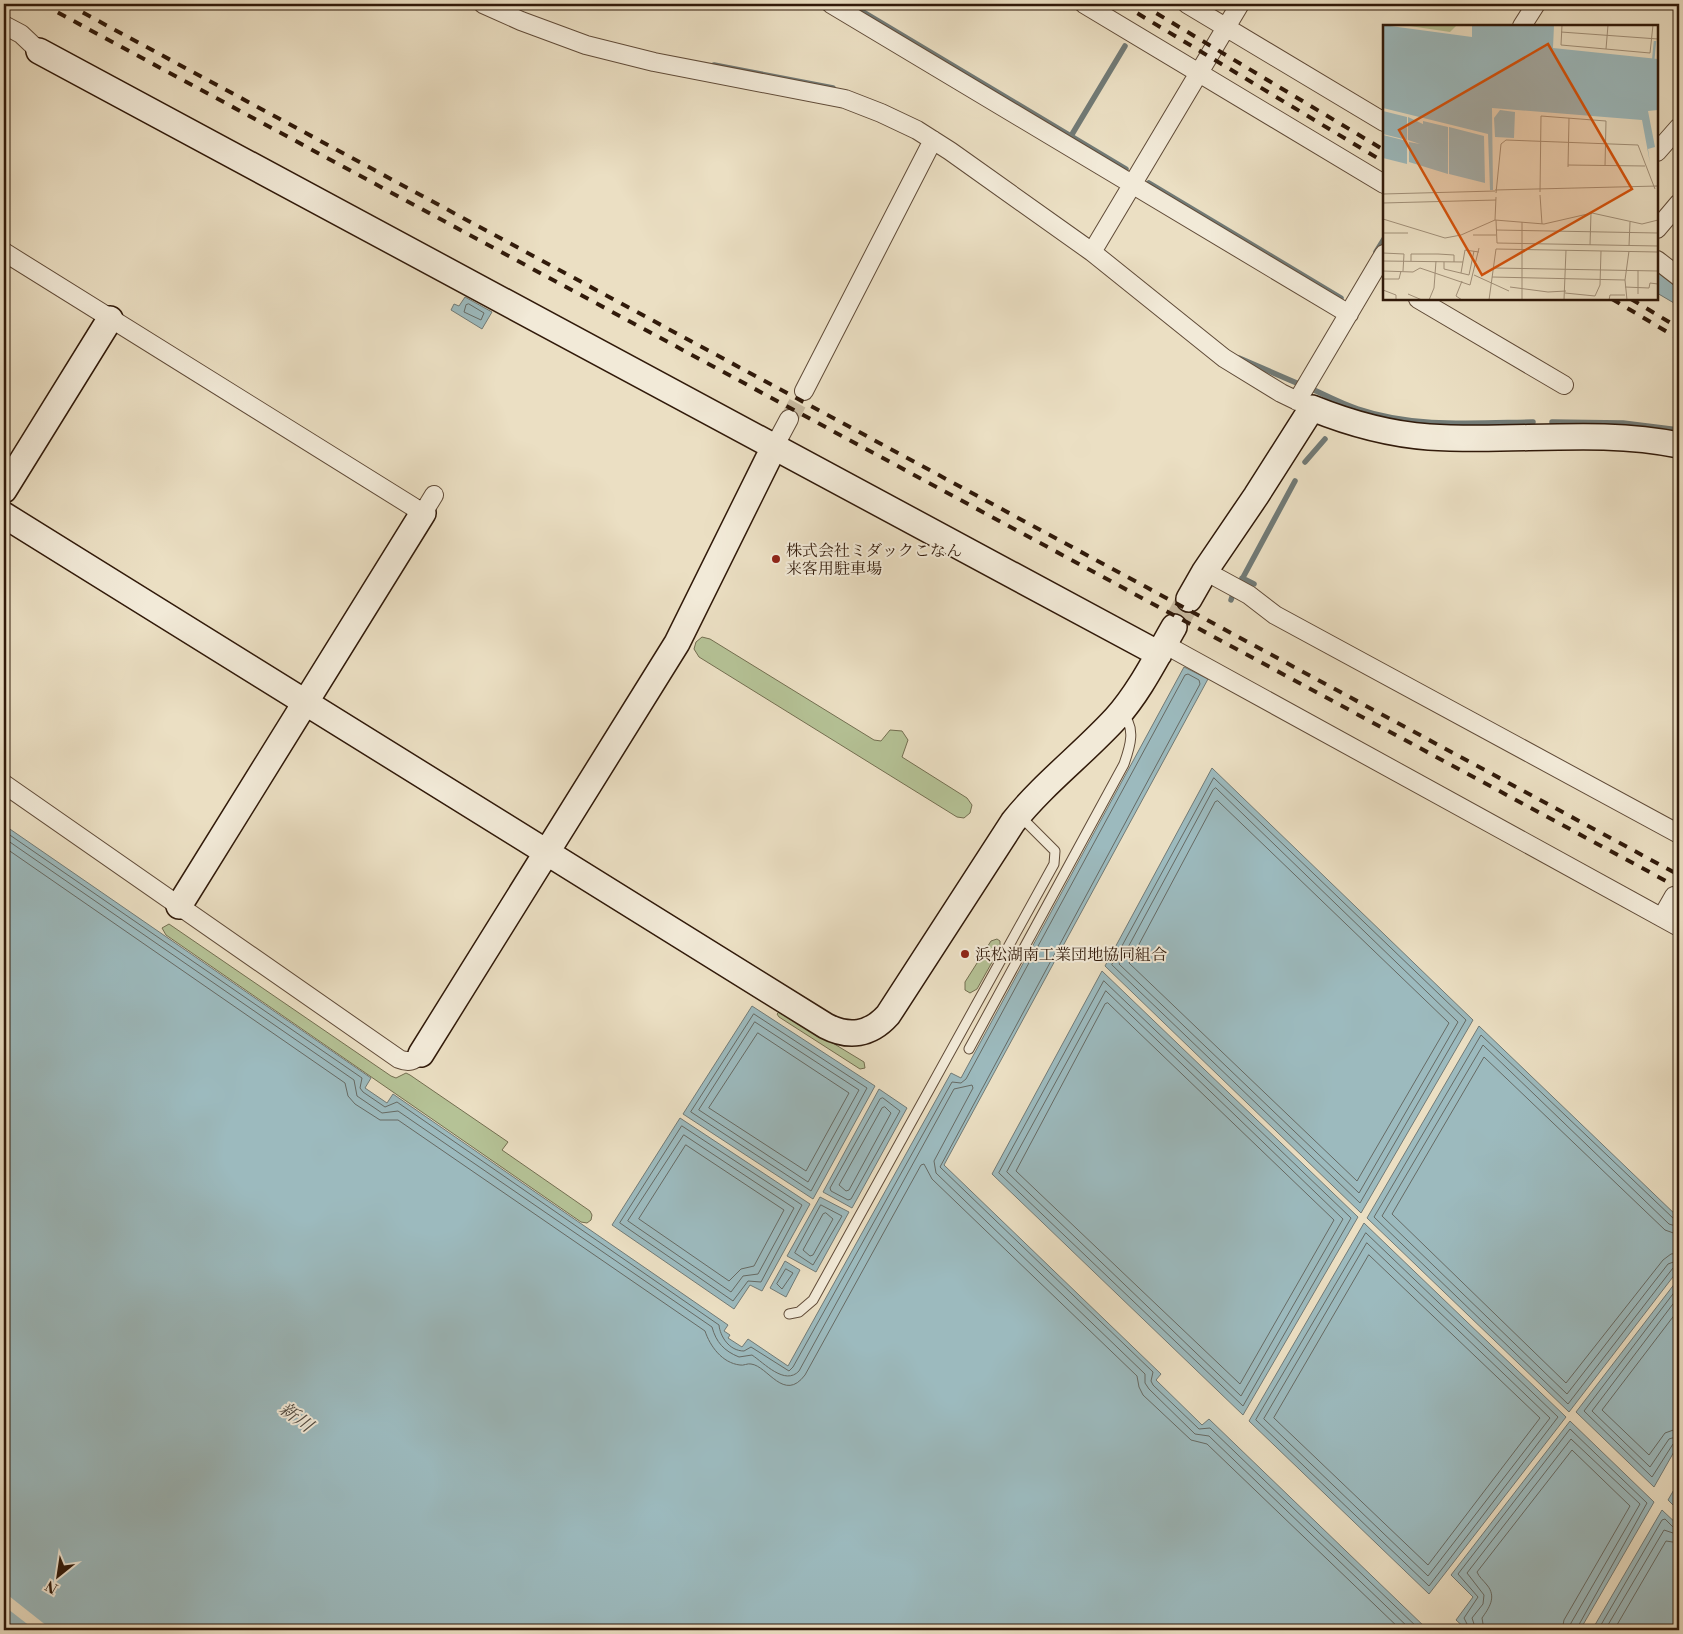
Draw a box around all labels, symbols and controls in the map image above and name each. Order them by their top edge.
inset map [1383,25,1658,300]
place label: 株式会社ミダックこなん 来客用駐車場 [786,541,962,579]
marker: 株式会社ミダックこなん 来客用駐車場 [770,553,782,565]
place label: 浜松湖南工業団地協同組合 [975,945,1167,965]
marker: 浜松湖南工業団地協同組合 [959,948,971,960]
water label: 新川 [274,1397,319,1439]
north arrow [32,1552,82,1602]
text: N [43,1576,61,1597]

